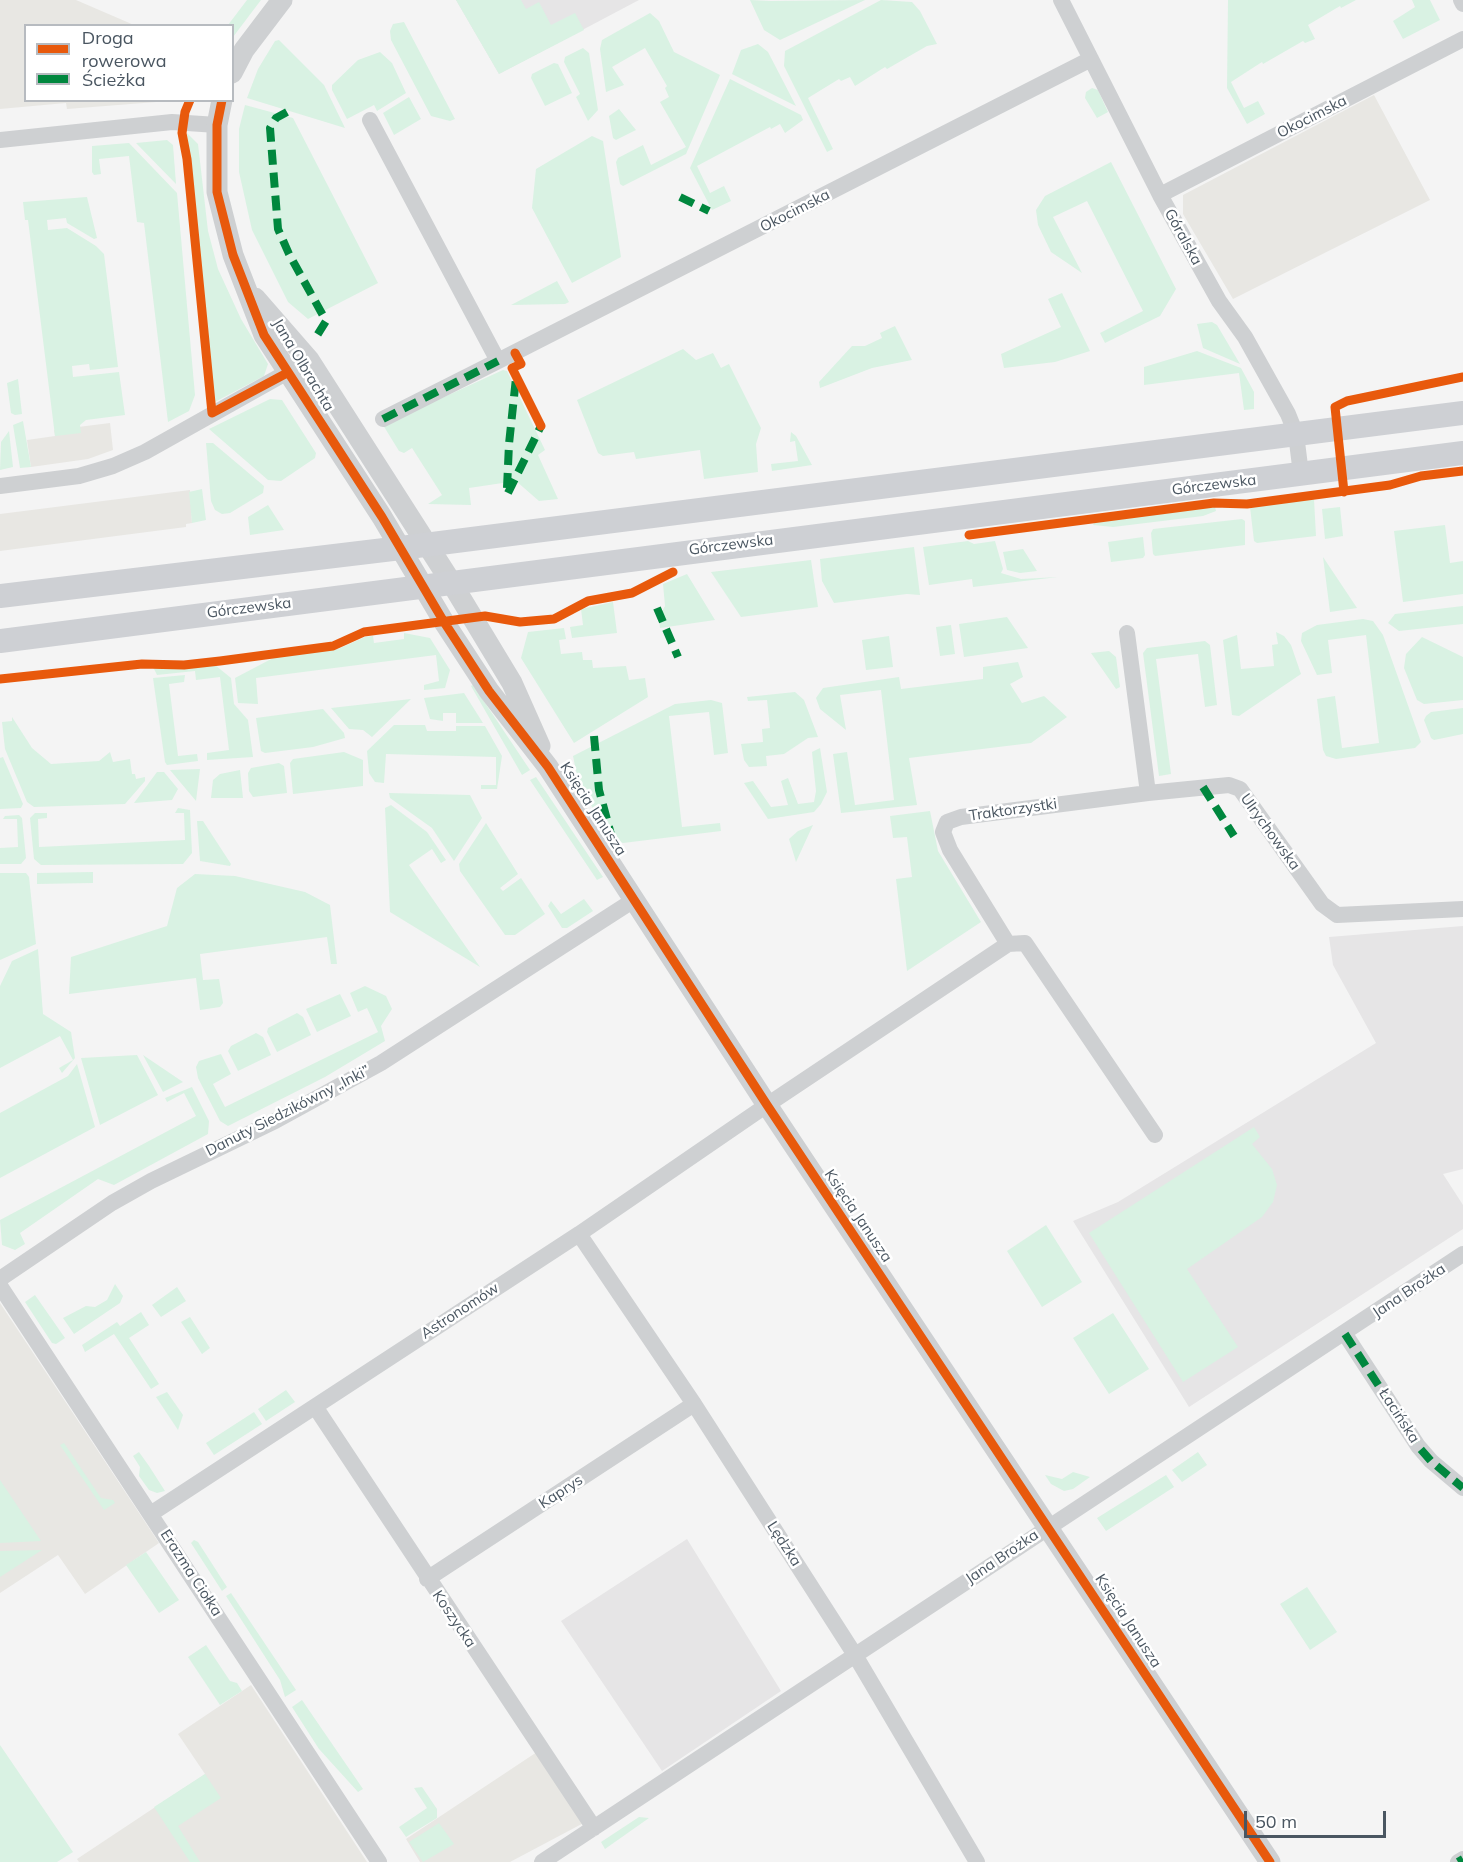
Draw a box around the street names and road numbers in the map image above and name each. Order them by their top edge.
street label: Okocimska [1274,92,1350,142]
street label: Okocimska [757,186,833,236]
street label: Góralska [1160,206,1206,268]
street label: Jana Olbrachta [268,316,338,414]
street label: Górczewska [1171,471,1257,499]
street label: Górczewska [688,531,774,559]
street label: Górczewska [206,594,292,622]
street label: Księcia Janusza [556,759,630,859]
street label: Ulrychowska [1236,790,1304,874]
street label: Traktorzystki [968,795,1058,825]
street label: Danuty Siedzikówny „Inki” [203,1062,373,1160]
street label: Księcia Janusza [820,1166,896,1266]
street label: Jana Brożka [1369,1260,1449,1322]
street label: Astronomów [418,1279,502,1343]
street label: Łacińska [1375,1385,1423,1447]
street label: Kaprys [536,1471,586,1513]
street label: Lędzka [763,1518,805,1570]
street label: Erazma Ciołka [156,1526,226,1620]
street label: Jana Brożka [962,1526,1042,1588]
street label: Księcia Janusza [1091,1571,1165,1671]
street label: Koszycka [428,1587,480,1651]

